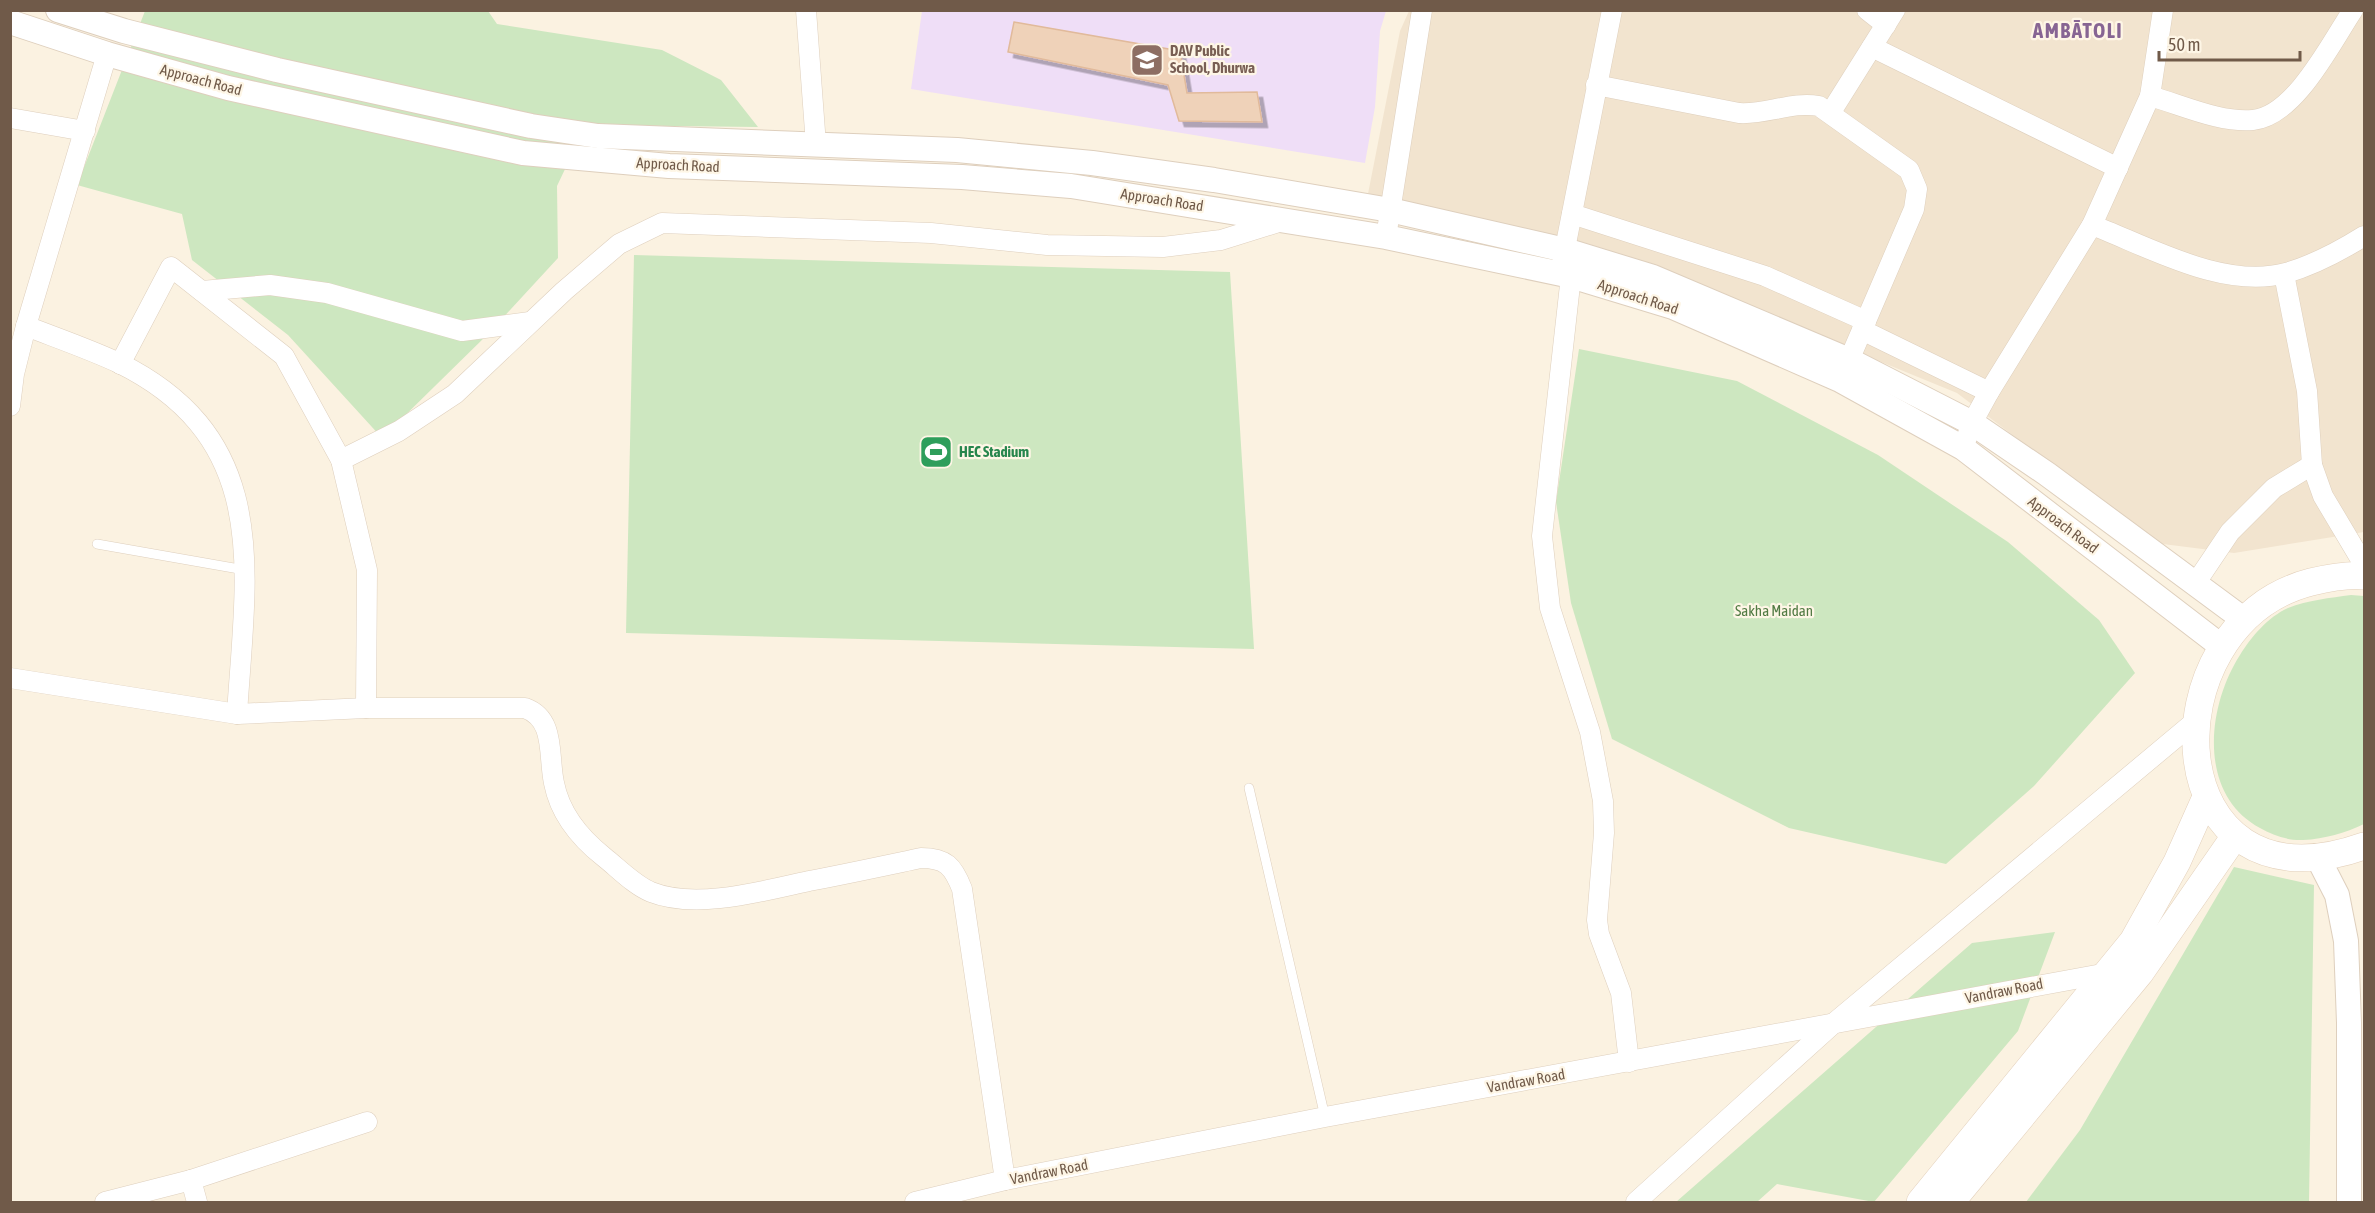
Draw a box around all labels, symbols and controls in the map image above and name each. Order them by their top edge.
district label: AMBĀTOLI [2032,18,2123,42]
scale bar [2159,24,2300,62]
text: 50 m [2168,34,2200,55]
school or university icon: DAV Public School, Dhurwa [1129,42,1165,78]
place label: DAV Public School, Dhurwa [1170,42,1255,76]
street label: Approach Road [159,60,244,99]
street label: Approach Road [636,154,720,175]
street label: Approach Road [1119,185,1205,214]
street label: Approach Road [1596,276,1681,318]
sports icon: HEC Stadium [918,434,954,470]
place label: HEC Stadium [959,443,1029,460]
street label: Approach Road [2025,493,2102,557]
park label: Sakha Maidan [1735,602,1813,619]
street label: Vandraw Road [1964,975,2044,1006]
street label: Vandraw Road [1486,1065,1566,1096]
street label: Vandraw Road [1009,1156,1089,1187]

